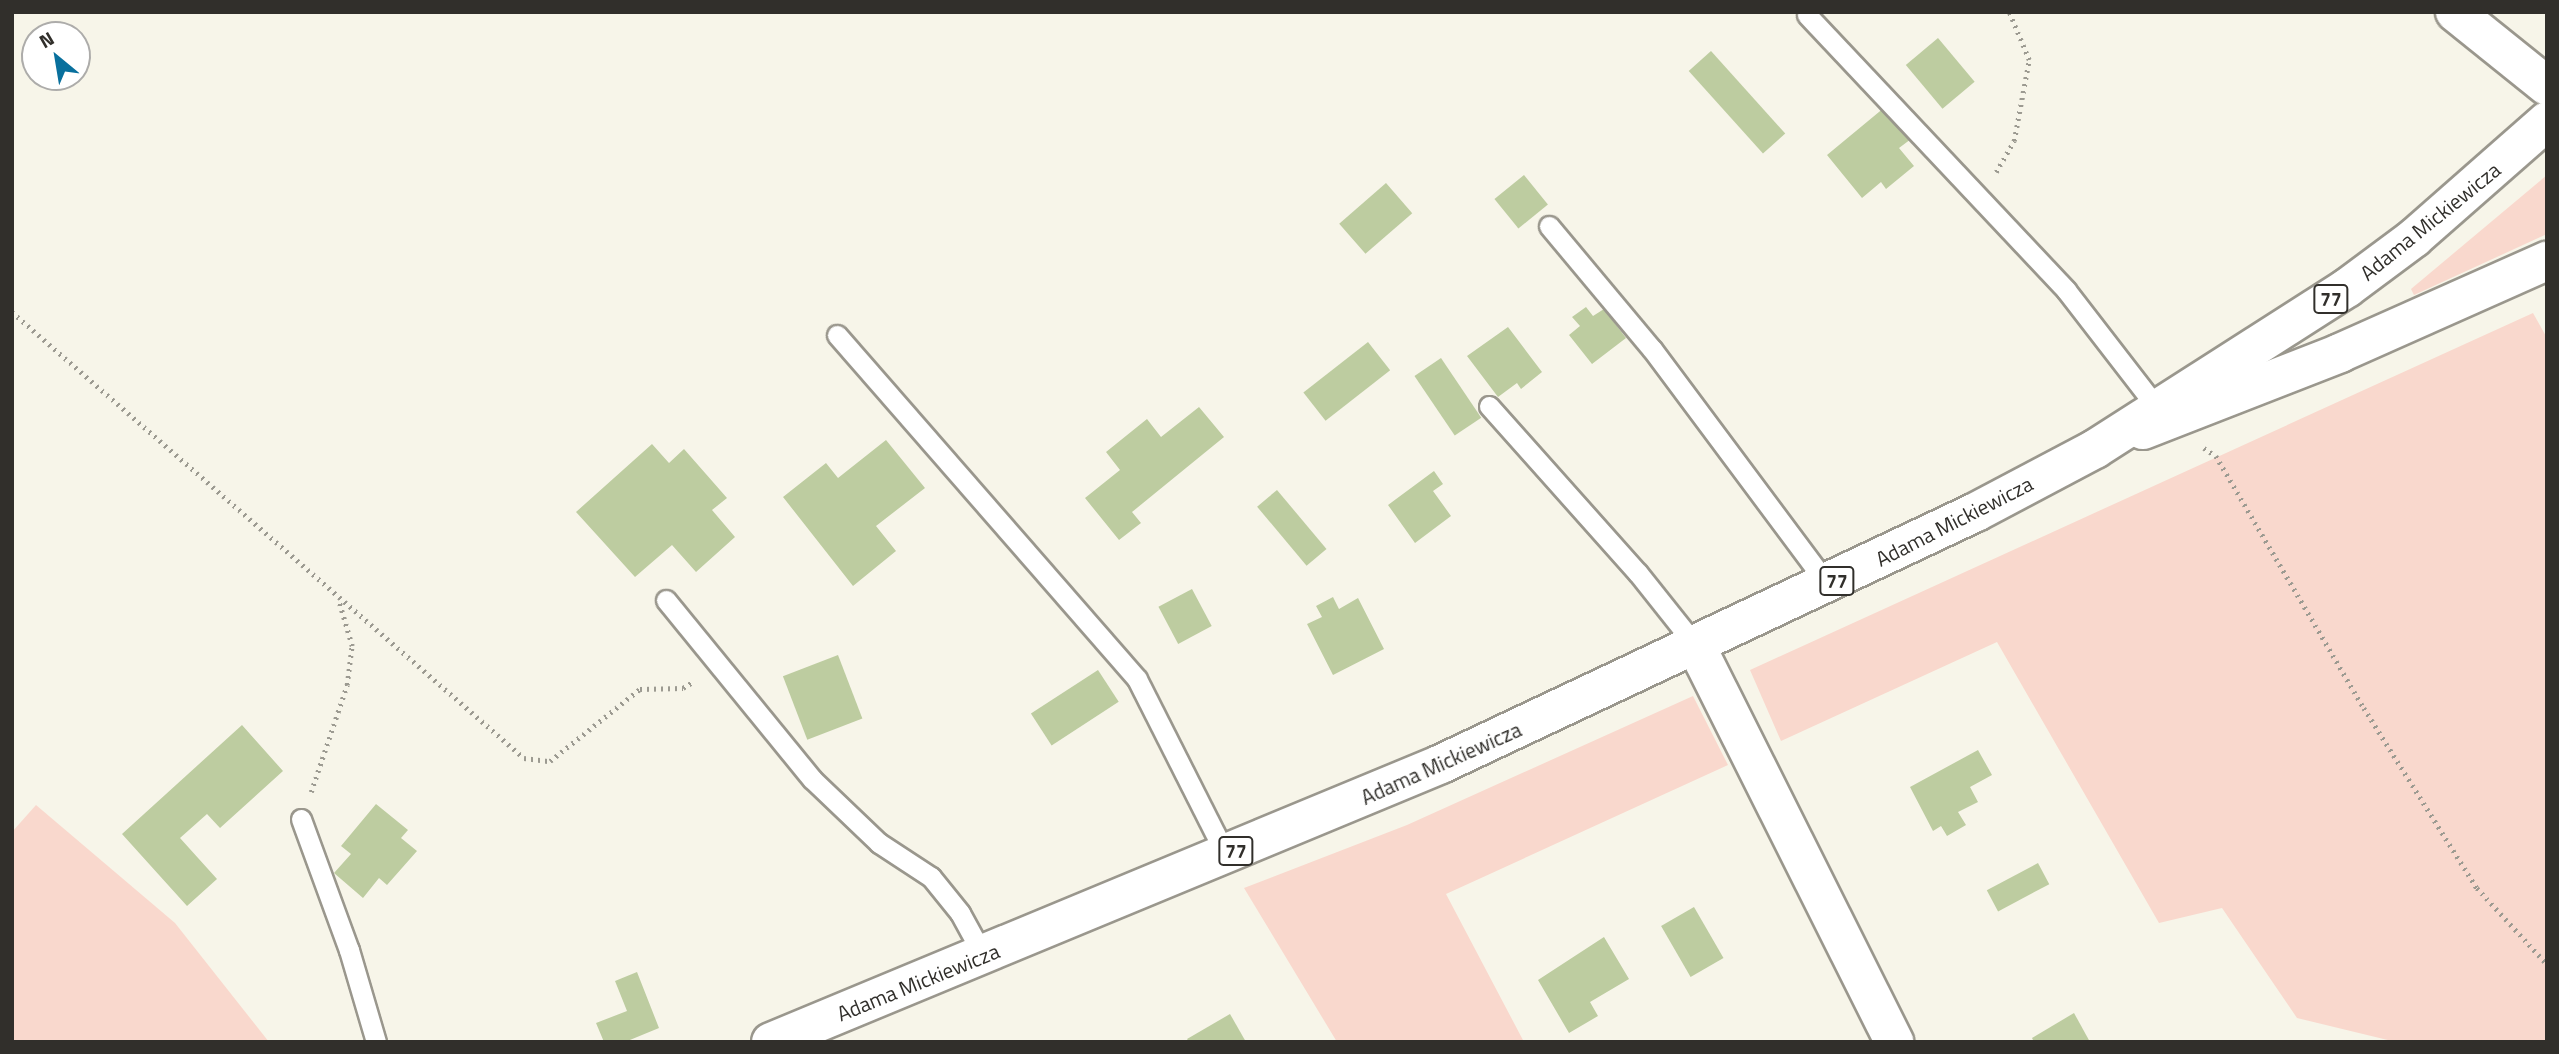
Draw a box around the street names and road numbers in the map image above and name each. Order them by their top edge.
street label: Adama Mickiewicza [2355,157,2505,285]
road number: 77 [2312,284,2350,314]
street label: Adama Mickiewicza [1871,470,2037,572]
road number: 77 [1818,566,1856,596]
street label: Adama Mickiewicza [1357,716,1525,810]
road number: 77 [1217,836,1255,866]
street label: Adama Mickiewicza [833,938,1003,1026]

